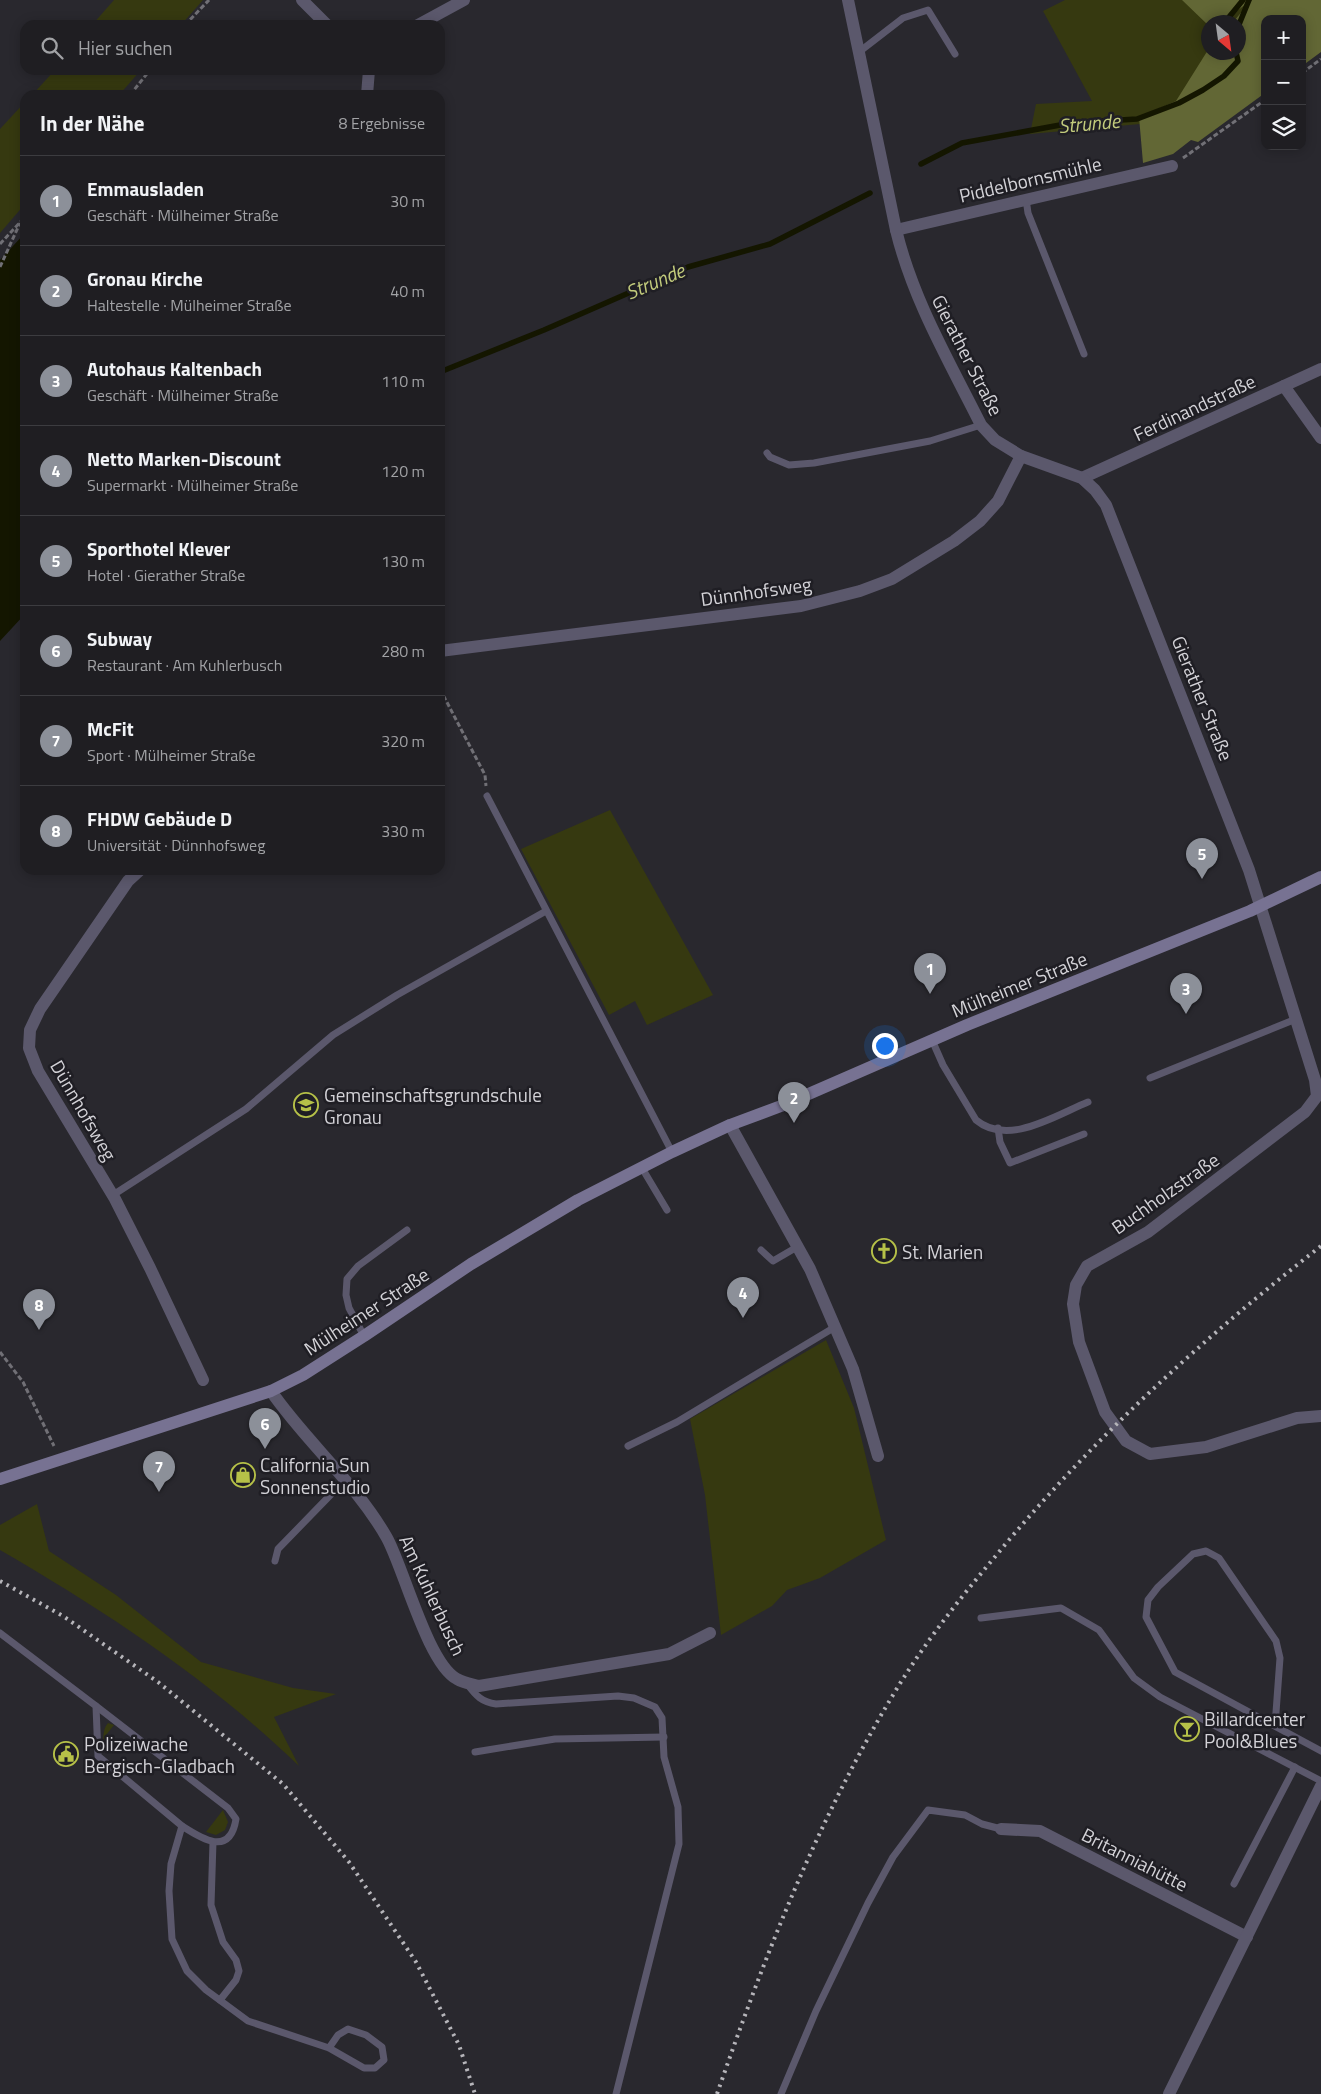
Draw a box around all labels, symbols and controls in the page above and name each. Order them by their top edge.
north arrow [1201,15,1246,60]
map controls [1261,15,1306,150]
button: + [1261,15,1306,60]
search box [20,20,445,75]
text: Hier suchen [78,33,173,62]
icon: search [38,34,66,62]
button: − [1261,60,1306,105]
water label: Strunde [1057,105,1123,141]
button: layers [1261,105,1306,150]
text: In der Nähe [40,107,145,139]
text: 8 Ergebnisse [338,111,425,135]
street label: Piddelbornsmühle [956,149,1104,209]
text: Emmausladen [87,174,204,203]
text: 1 [52,189,60,213]
text: 30 m [390,189,425,213]
text: Geschäft · Mülheimer Straße [87,203,279,227]
water label: Strunde [621,254,691,307]
text: Gronau Kirche [87,264,203,293]
text: 2 [52,279,60,303]
text: 40 m [390,279,425,303]
street label: Gierather Straße [925,290,1011,420]
text: Haltestelle · Mülheimer Straße [87,293,292,317]
text: Autohaus Kaltenbach [87,354,262,383]
street label: Ferdinandstraße [1128,366,1260,448]
text: 3 [52,369,60,393]
text: 110 m [381,369,425,393]
text: Geschäft · Mülheimer Straße [87,383,279,407]
text: Netto Marken-Discount [87,444,281,473]
text: 4 [52,459,60,483]
text: 120 m [381,459,425,483]
text: Supermarkt · Mülheimer Straße [87,473,298,497]
text: Sporthotel Klever [87,534,230,563]
text: 5 [52,549,60,573]
text: 130 m [381,549,425,573]
text: Hotel · Gierather Straße [87,563,245,587]
street label: Dünnhofsweg [699,569,814,613]
text: Subway [87,624,152,653]
street label: Gierather Straße [1165,631,1241,765]
text: 6 [52,639,60,663]
text: 280 m [381,639,425,663]
text: Restaurant · Am Kuhlerbusch [87,653,282,677]
text: McFit [87,714,134,743]
text: 7 [52,729,60,753]
text: 320 m [381,729,425,753]
text: Sport · Mülheimer Straße [87,743,256,767]
text: FHDW Gebäude D [87,804,232,833]
text: 8 [52,819,60,843]
text: 330 m [381,819,425,843]
text: Universität · Dünnhofsweg [87,833,265,857]
pin: 5 [1186,838,1218,879]
street label: Mülheimer Straße [947,944,1091,1024]
pin: 1 [914,953,946,994]
pin: 3 [1170,973,1202,1014]
your location [872,1033,898,1059]
street label: Dünnhofsweg [43,1054,125,1166]
place label: Gemeinschaftsgrundschule Gronau [324,1080,542,1131]
pin: 2 [778,1082,810,1123]
school or university icon: Gemeinschaftsgrundschule Gronau [293,1092,319,1118]
street label: Buchholzstraße [1105,1145,1225,1241]
place label: St. Marien [902,1237,983,1266]
church icon: St. Marien [871,1238,897,1264]
street label: Mülheimer Straße [298,1260,434,1362]
pin: 4 [727,1277,759,1318]
pin: 8 [23,1289,55,1330]
pin: 6 [249,1408,281,1449]
place label: California Sun Sonnenstudio [260,1450,370,1501]
pin: 7 [143,1451,175,1492]
shop icon: California Sun Sonnenstudio [230,1462,256,1488]
street label: Am Kuhlerbusch [392,1530,474,1660]
place label: Billardcenter Pool&Blues [1204,1704,1306,1755]
bar icon: Billardcenter Pool&Blues [1174,1716,1200,1742]
place label: Polizeiwache Bergisch-Gladbach [84,1729,235,1780]
public building icon: Polizeiwache Bergisch-Gladbach [53,1741,79,1767]
street label: Britanniahütte [1077,1820,1193,1898]

